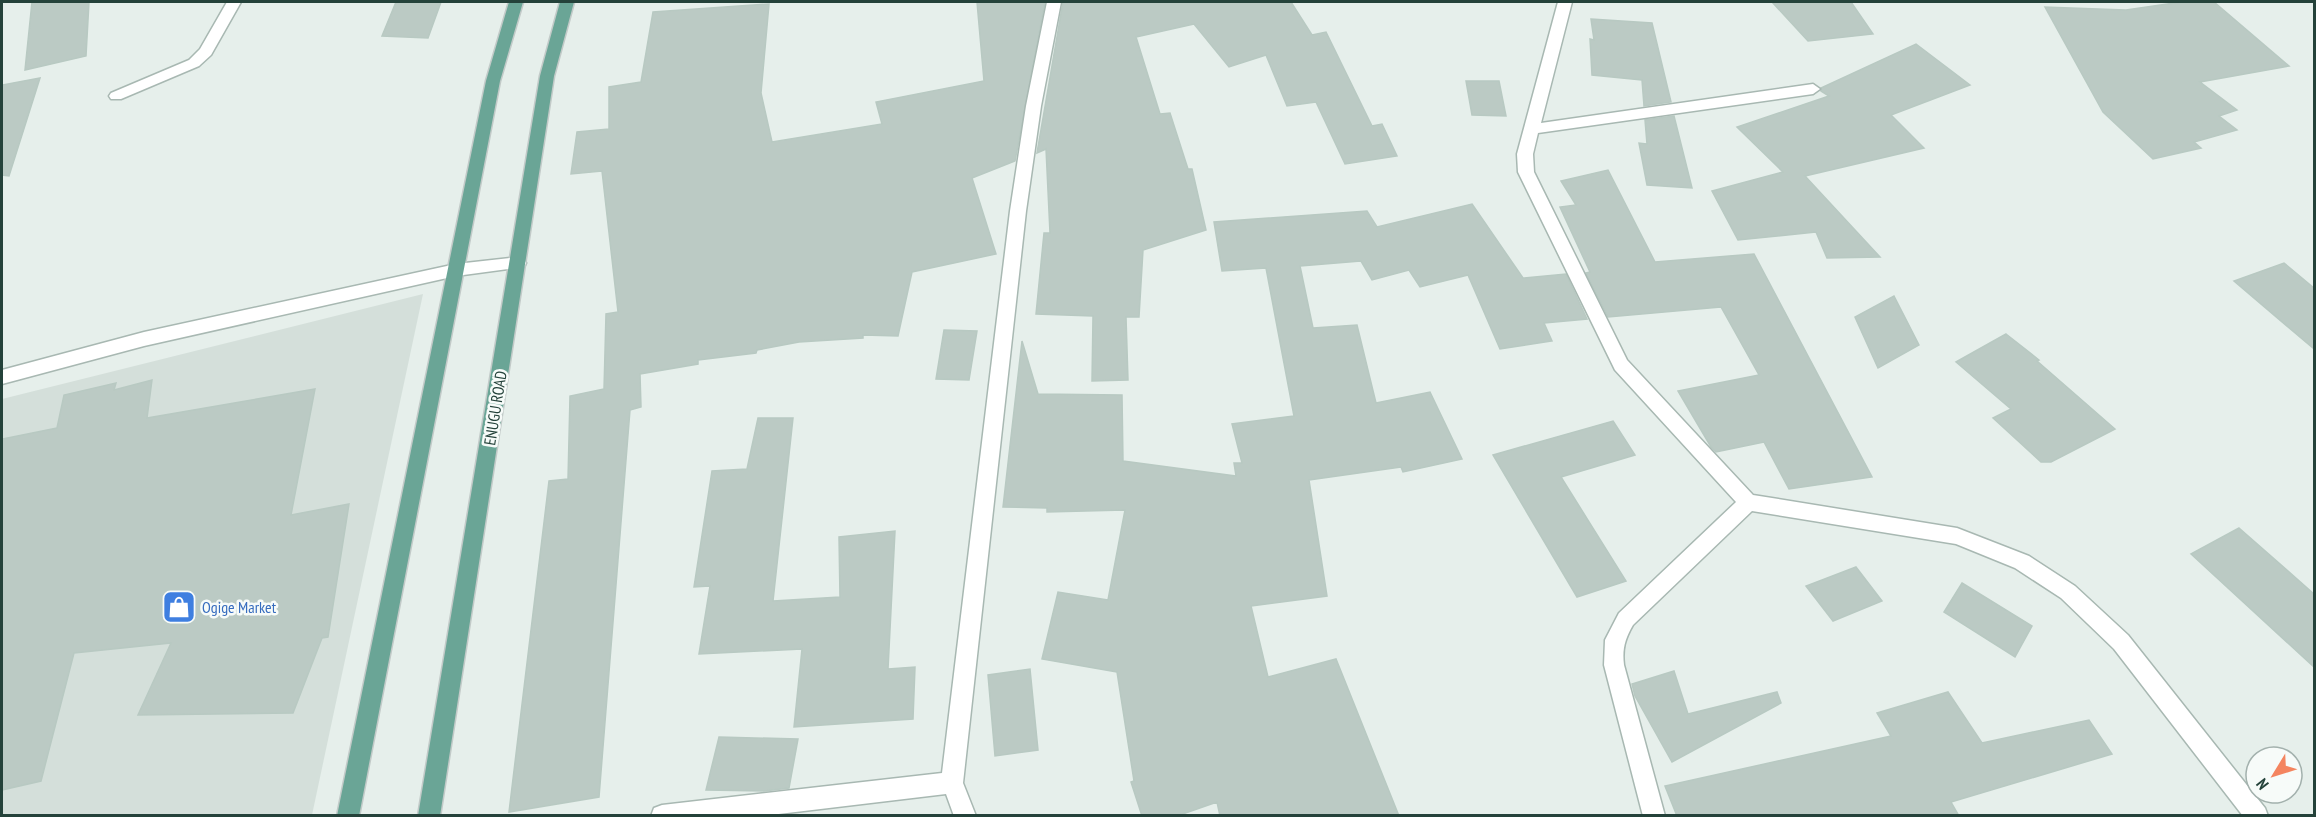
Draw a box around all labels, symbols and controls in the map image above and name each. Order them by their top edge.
street label: ENUGU ROAD [479,369,511,447]
shop icon: Ogige Market [161,589,197,625]
place label: Ogige Market [202,597,277,617]
north arrow [2244,745,2304,805]
text: N [2252,775,2273,794]

